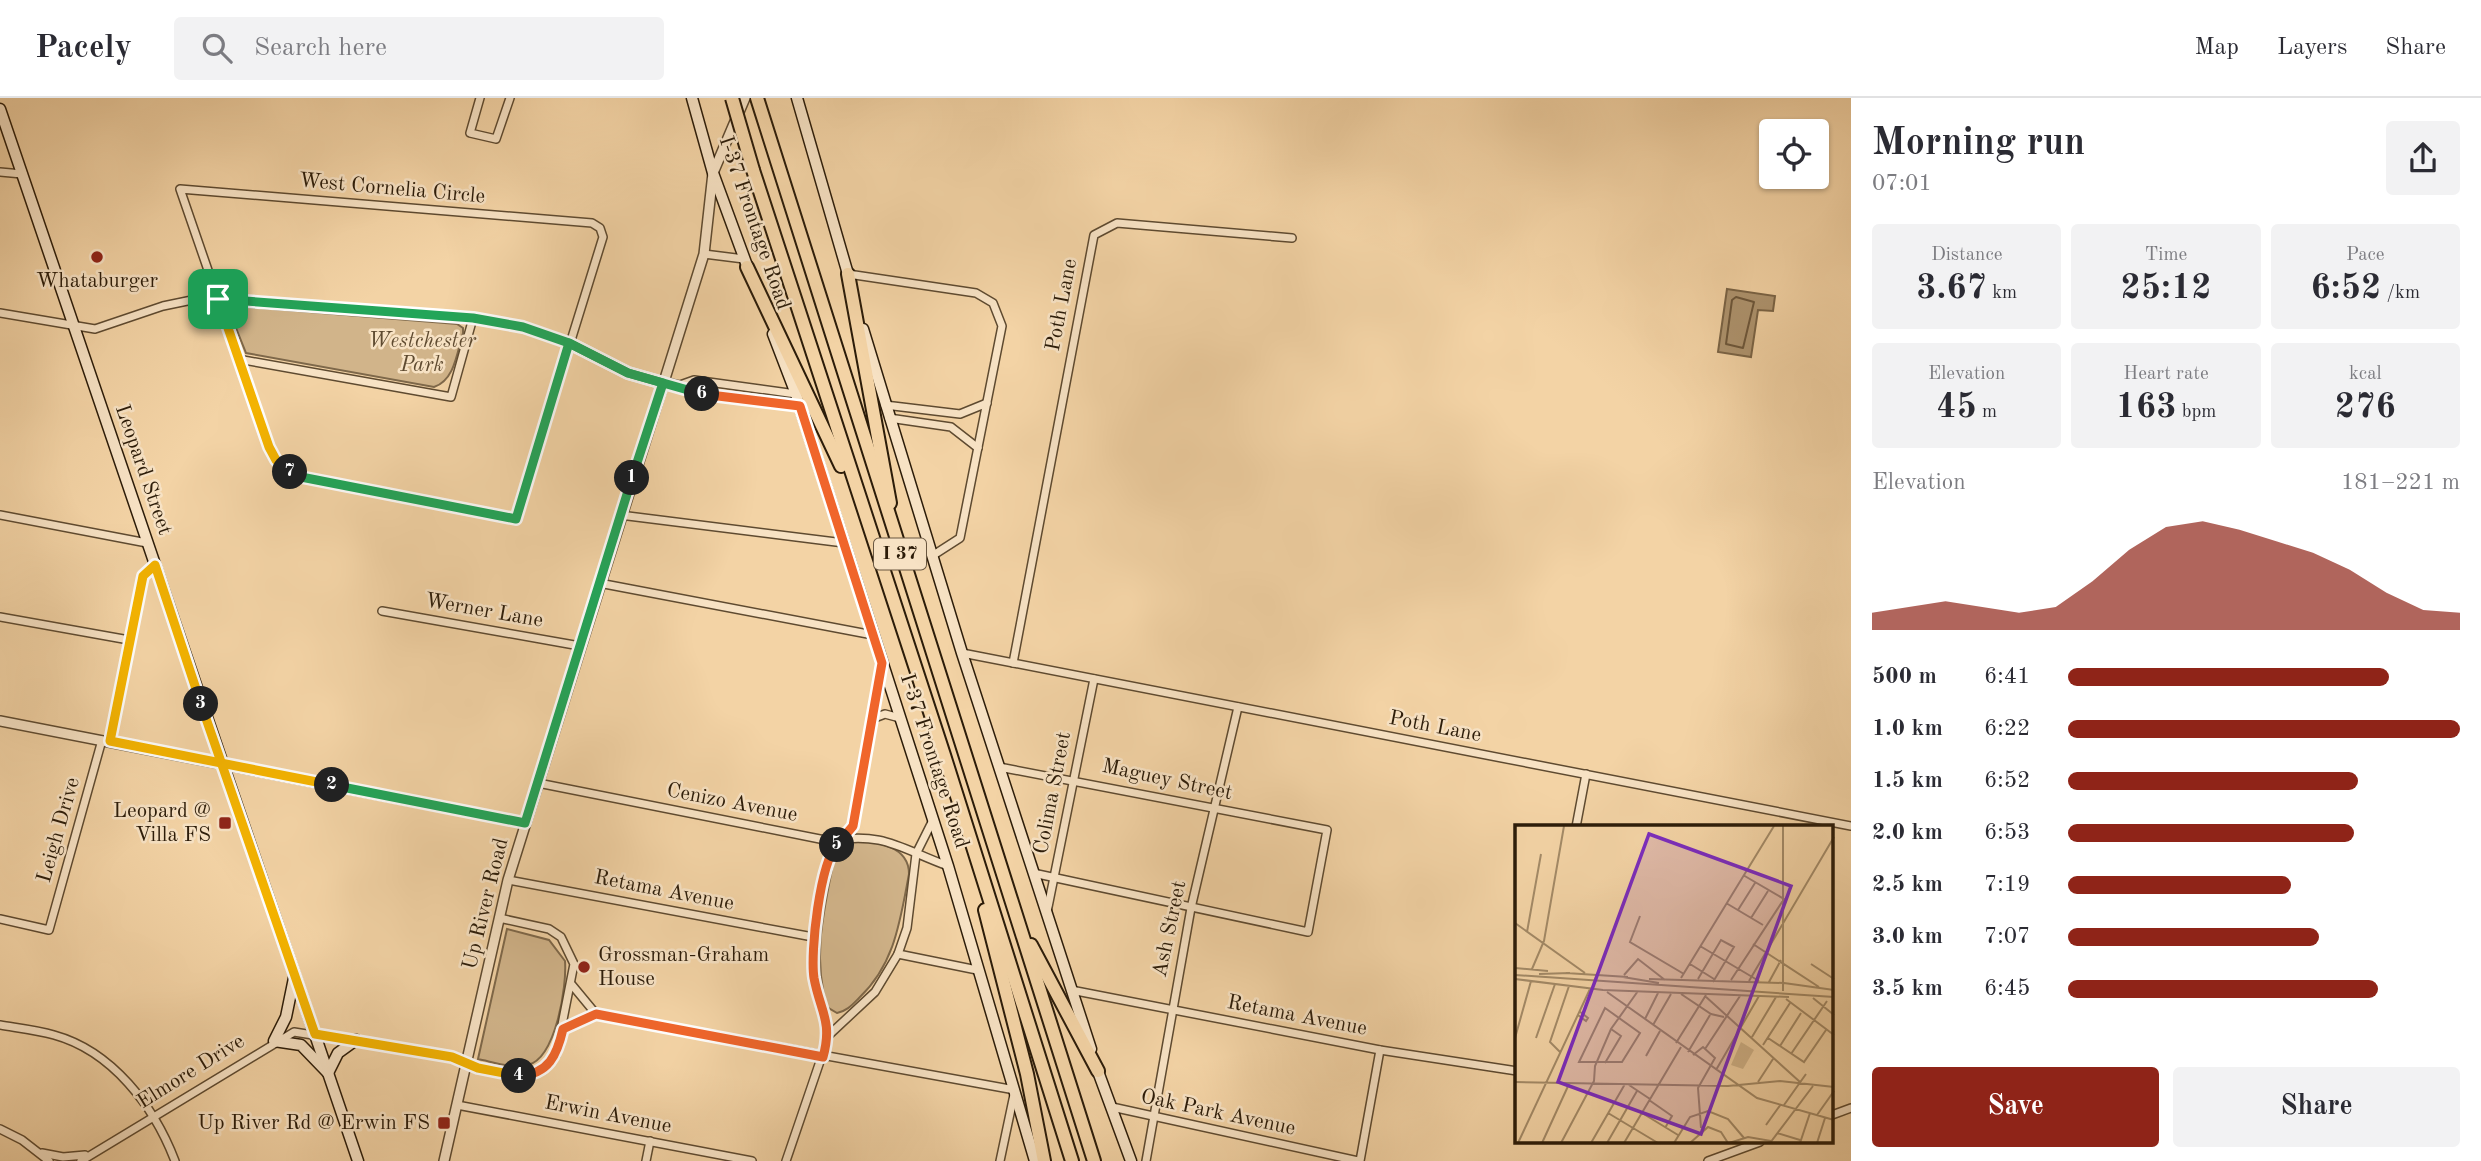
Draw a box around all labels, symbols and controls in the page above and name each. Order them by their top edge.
search box [174,17,664,80]
icon: search [198,29,236,67]
text: Pacely [35,32,132,65]
text: Search here [254,35,387,61]
text: Map [2195,36,2239,60]
text: Layers [2277,36,2347,60]
text: Share [2385,36,2446,60]
map controls [1759,119,1829,189]
button: locate [1759,119,1829,189]
button: share [2386,121,2460,195]
text: Morning run [1872,125,2085,163]
street label: I-37 Frontage Road [714,133,794,313]
street label: West Cornelia Circle [298,170,486,208]
text: 07:01 [1872,172,1932,195]
text: Distance [1931,246,2002,265]
text: Time [2145,246,2187,265]
text: Pace [2346,246,2385,265]
marker: Whataburger [89,249,105,265]
street label: Poth Lane [1043,257,1081,353]
pin [188,269,248,329]
place label: Whataburger [36,271,158,292]
text: 3.67 [1916,271,1987,306]
text: 25:12 [2120,271,2212,306]
text: 6:52 [2311,271,2381,306]
icon: arrive [199,280,237,318]
text: km [1987,284,2017,303]
text: /km [2381,284,2420,303]
park label: Westchester Park [368,331,477,376]
text: Elevation [1928,365,2005,384]
text: Heart rate [2123,365,2209,384]
text: kcal [2349,365,2382,384]
pin: 6 [684,376,720,412]
text: 6 [696,384,707,403]
text: 45 [1936,390,1977,425]
text: 163 [2116,390,2176,425]
text: 276 [2335,390,2396,425]
street label: Leopard Street [111,402,175,538]
text: m [1977,403,1997,422]
text: bpm [2176,403,2216,422]
pin: 7 [272,454,308,490]
pin: 1 [614,460,650,496]
text: 7 [284,462,295,481]
text: 1 [626,468,637,487]
text: Elevation [1872,471,1966,494]
text: 181–221 m [2341,471,2460,494]
road number: I 37 [874,538,926,569]
street label: Werner Lane [423,590,545,632]
text: 500 m [1872,665,1937,688]
text: 6:41 [1984,665,2030,688]
street label: I-37 Frontage Road [896,671,972,851]
pin: 3 [184,686,218,722]
text: 3 [195,694,206,713]
street label: Poth Lane [1387,708,1483,746]
text: 1.0 km [1872,717,1943,740]
text: 6:22 [1984,717,2030,740]
street label: Colima Street [1031,730,1075,856]
street label: Maguey Street [1100,756,1234,804]
pin: 2 [314,768,350,802]
text: 1.5 km [1872,769,1943,792]
text: 6:52 [1984,769,2030,792]
street label: Leigh Drive [34,775,84,885]
text: 2 [326,775,337,794]
street label: Cenizo Avenue [665,780,799,826]
place label: Leopard @ Villa FS [113,801,211,846]
marker: Leopard @ Villa FS [217,815,233,831]
text: 2.0 km [1872,821,1943,844]
text: 6:53 [1984,821,2030,844]
inset map [1515,825,1834,1144]
pin: 5 [820,828,854,862]
text: 5 [831,835,842,854]
street label: Up River Road [459,836,513,972]
street label: Retama Avenue [592,867,736,915]
text: 2.5 km [1872,873,1943,896]
text: 7:19 [1984,873,2030,896]
street label: Ash Street [1150,879,1190,979]
text: 3.0 km [1872,925,1943,948]
text: 7:07 [1984,925,2030,948]
place label: Grossman-Graham House [598,945,769,990]
marker: Grossman-Graham House [576,959,592,975]
text: 3.5 km [1872,977,1943,1000]
text: 6:45 [1984,977,2030,1000]
street label: Retama Avenue [1225,992,1369,1040]
street label: Elmore Drive [134,1031,248,1113]
pin: 4 [502,1058,536,1094]
text: 4 [513,1066,524,1085]
button: Save [1872,1067,2159,1147]
button: Share [2173,1067,2460,1147]
street label: Oak Park Avenue [1139,1086,1297,1140]
street label: Erwin Avenue [543,1092,673,1138]
place label: Up River Rd @ Erwin FS [197,1113,430,1134]
marker: Up River Rd @ Erwin FS [436,1115,452,1131]

